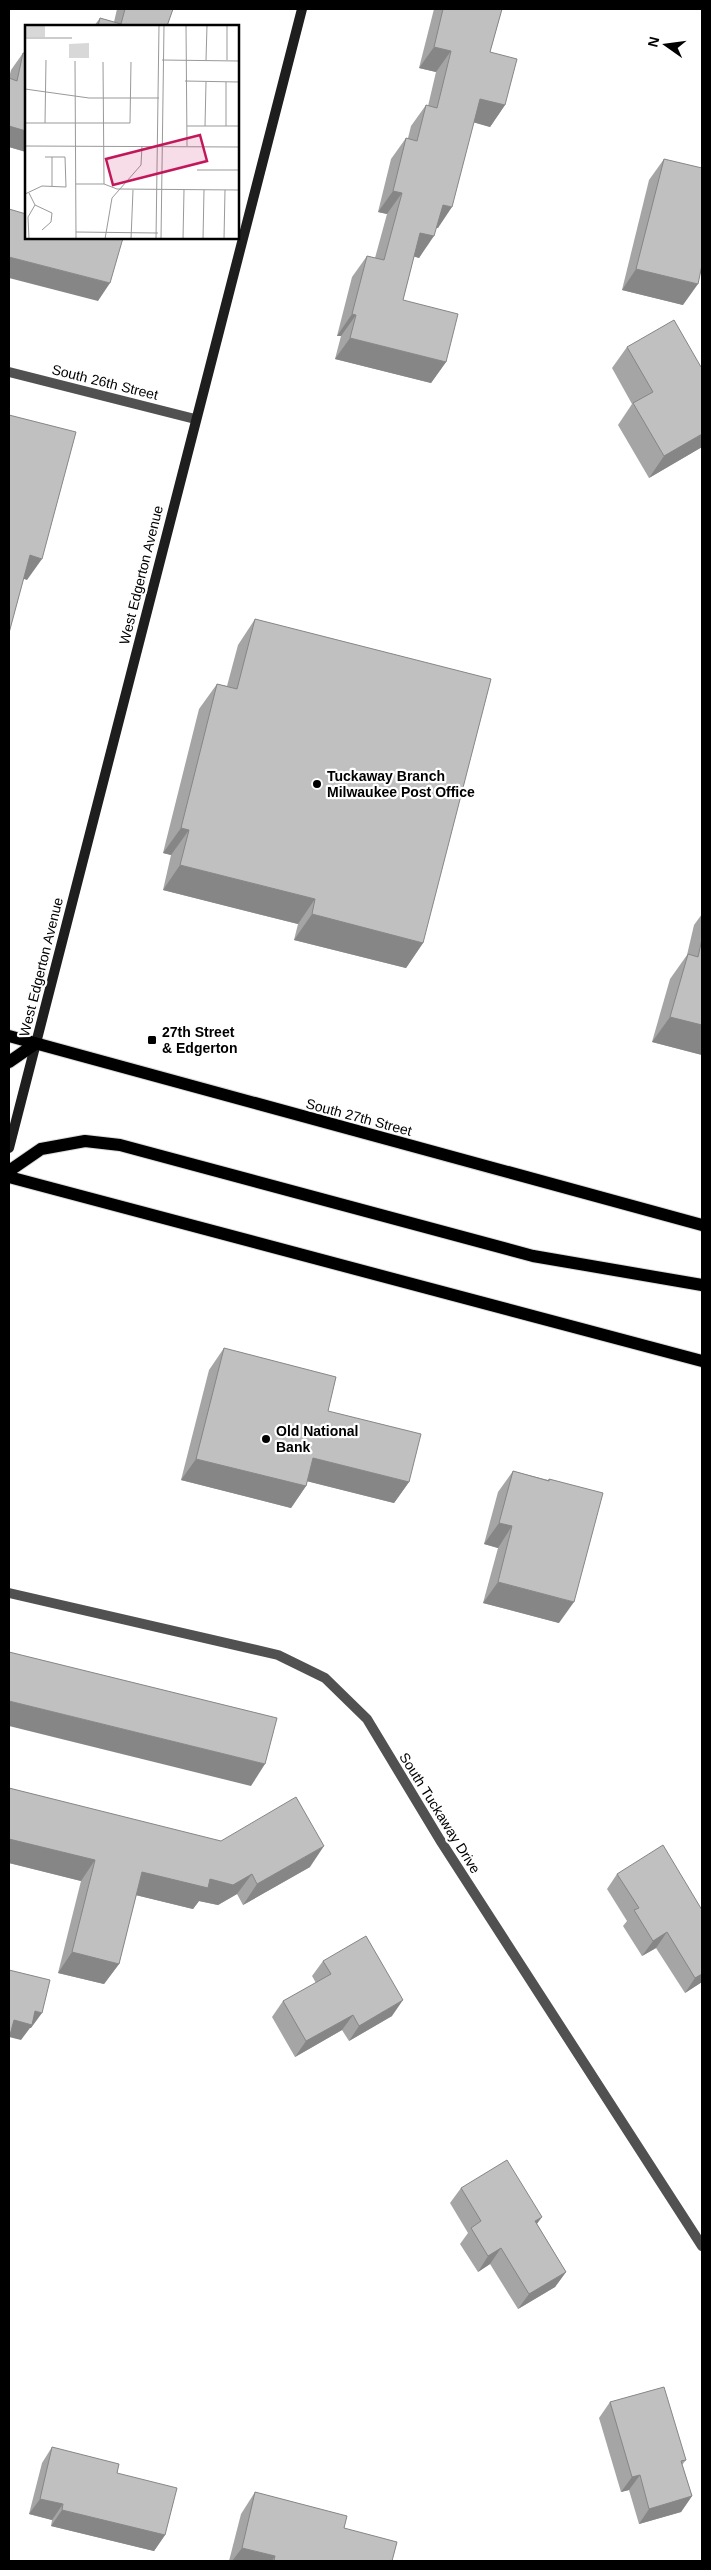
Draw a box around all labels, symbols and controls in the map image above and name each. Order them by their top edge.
north arrow [641,20,691,70]
inset map [25,25,239,239]
text: N [644,35,662,49]
street label: South 26th Street [50,361,160,403]
street label: West Edgerton Avenue [116,504,166,646]
place label: Tuckaway Branch Milwaukee Post Office [327,768,475,800]
marker: Tuckaway Branch Milwaukee Post Office [311,778,323,790]
street label: West Edgerton Avenue [16,896,66,1038]
place label: 27th Street & Edgerton [162,1024,237,1056]
marker: 27th Street & Edgerton [146,1034,158,1046]
street label: South 27th Street [304,1095,414,1139]
place label: Old National Bank [276,1423,358,1455]
marker: Old National Bank [260,1433,272,1445]
street label: South Tuckaway Drive [396,1750,484,1876]

